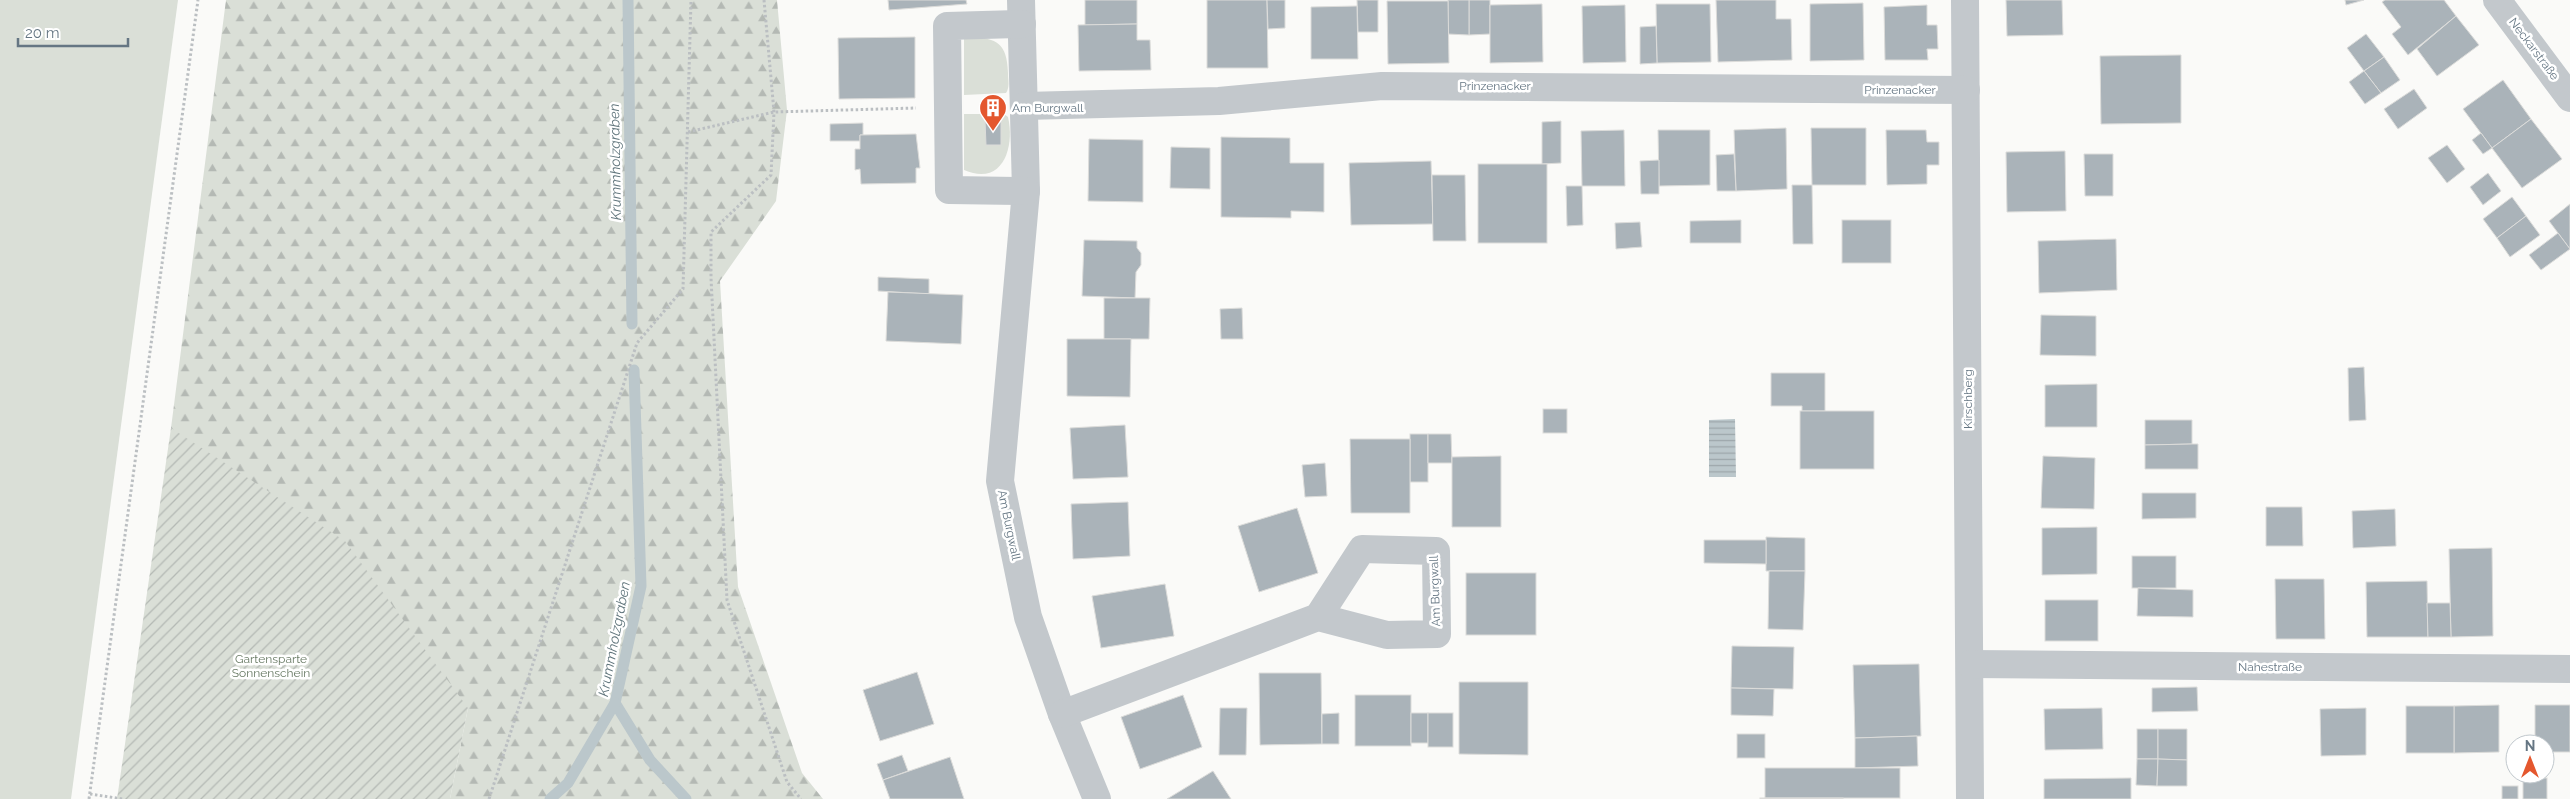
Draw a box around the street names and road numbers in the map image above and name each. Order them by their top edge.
street label: Neckarstraße [2506,15,2562,83]
street label: Prinzenacker [1459,79,1532,93]
street label: Prinzenacker [1864,83,1937,97]
street label: Kirschberg [1961,369,1975,429]
street label: Am Burgwall [995,489,1023,562]
street label: Am Burgwall [1427,554,1443,627]
street label: Nahestraße [2238,660,2302,674]

